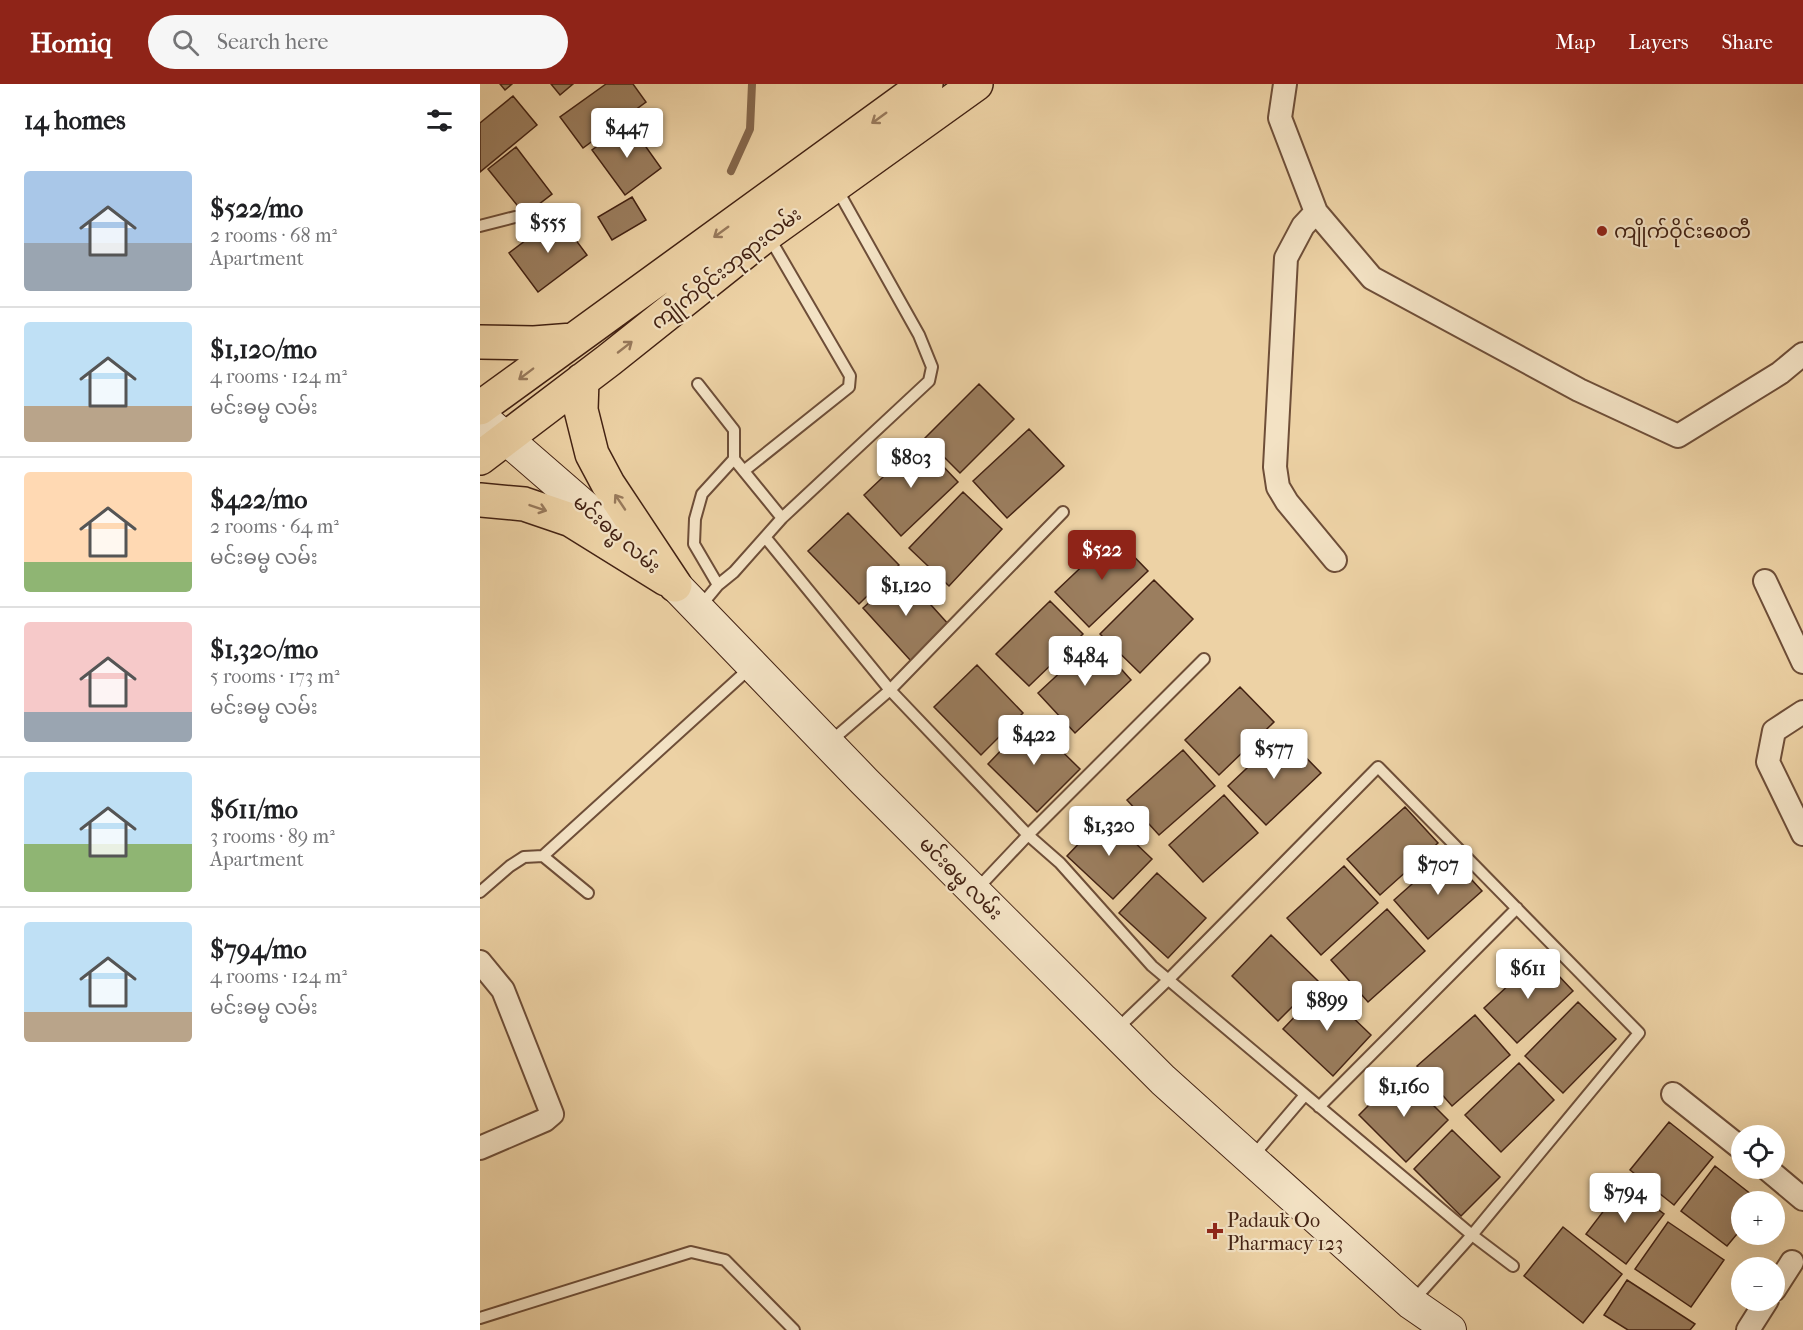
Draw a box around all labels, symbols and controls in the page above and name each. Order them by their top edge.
search box [148,15,568,69]
text: Homiq [30,26,112,59]
icon: search [169,26,202,59]
text: Search here [217,29,328,55]
text: Map [1555,30,1596,54]
text: Layers [1629,30,1688,54]
text: Share [1721,30,1773,54]
icon: filters [423,104,456,137]
text: 14 homes [24,105,126,136]
pin: $447 [591,108,663,159]
one-way arrow [871,112,887,124]
text: $447 [605,116,649,139]
text: $522/mo [210,193,303,224]
icon: home [72,195,144,267]
street label: ကျိုက်ဝိုင်းဘုရားလမ်း [645,200,809,338]
pin: $555 [512,203,584,254]
text: $555 [530,211,566,234]
place label: ကျိုက်ဝိုင်းစေတီ [1614,217,1751,248]
text: 2 rooms · 68 m² [210,224,337,247]
marker: ကျိုက်ဝိုင်းစေတီ [1595,224,1609,238]
one-way arrow [713,226,729,239]
text: Apartment [210,247,304,270]
text: $1,120/mo [210,334,317,365]
one-way arrow [617,340,633,353]
icon: home [72,346,144,418]
text: 4 rooms · 124 m² [210,365,347,388]
one-way arrow [519,368,535,380]
text: မင်းဓမ္မ လမ်း [210,396,318,419]
pin: $803 [875,438,947,489]
text: $803 [891,446,931,469]
text: $422/mo [210,484,307,515]
street label: မင်းဓမ္မ လမ်း [566,488,667,582]
one-way arrow [613,493,626,510]
icon: home [72,496,144,568]
one-way arrow [528,504,547,515]
text: 2 rooms · 64 m² [210,515,339,538]
pin: $522 [1066,530,1138,581]
text: $522 [1082,538,1122,561]
text: မင်းဓမ္မ လမ်း [210,546,318,569]
pin: $1,120 [857,566,955,617]
text: $1,120 [881,574,931,597]
text: $1,320/mo [210,634,318,665]
pin: $484 [1049,636,1121,687]
text: $484 [1063,644,1107,667]
icon: home [72,646,144,718]
text: 5 rooms · 173 m² [210,665,340,688]
text: မင်းဓမ္မ လမ်း [210,696,318,719]
pin: $422 [998,715,1070,766]
text: $422 [1012,723,1056,746]
pin: $577 [1238,729,1310,780]
text: $577 [1255,737,1293,760]
text: $611/mo [210,794,298,825]
icon: home [72,796,144,868]
pin: $1,320 [1060,806,1158,857]
text: $1,320 [1083,814,1135,837]
text: 3 rooms · 89 m² [210,825,335,848]
street label: မင်းဓမ္မ လမ်း [911,830,1009,928]
pin: $707 [1402,845,1474,896]
text: Apartment [210,848,304,871]
text: $707 [1417,853,1459,876]
text: $794/mo [210,934,307,965]
icon: home [72,946,144,1018]
pin: $611 [1492,949,1564,1000]
text: $611 [1510,957,1546,980]
text: 4 rooms · 124 m² [210,965,347,988]
pin: $899 [1291,981,1363,1032]
text: $899 [1306,989,1348,1012]
text: မင်းဓမ္မ လမ်း [210,996,318,1019]
pin: $1,160 [1355,1067,1453,1118]
text: $1,160 [1378,1075,1430,1098]
map controls [1731,1125,1785,1311]
button: locate [1731,1125,1785,1179]
pin: $794 [1589,1173,1661,1224]
text: $794 [1604,1181,1646,1204]
button: + [1731,1191,1785,1245]
place label: Padauk Oo Pharmacy 123 [1227,1209,1343,1255]
marker: Padauk Oo Pharmacy 123 [1208,1224,1222,1238]
button: − [1731,1257,1785,1311]

